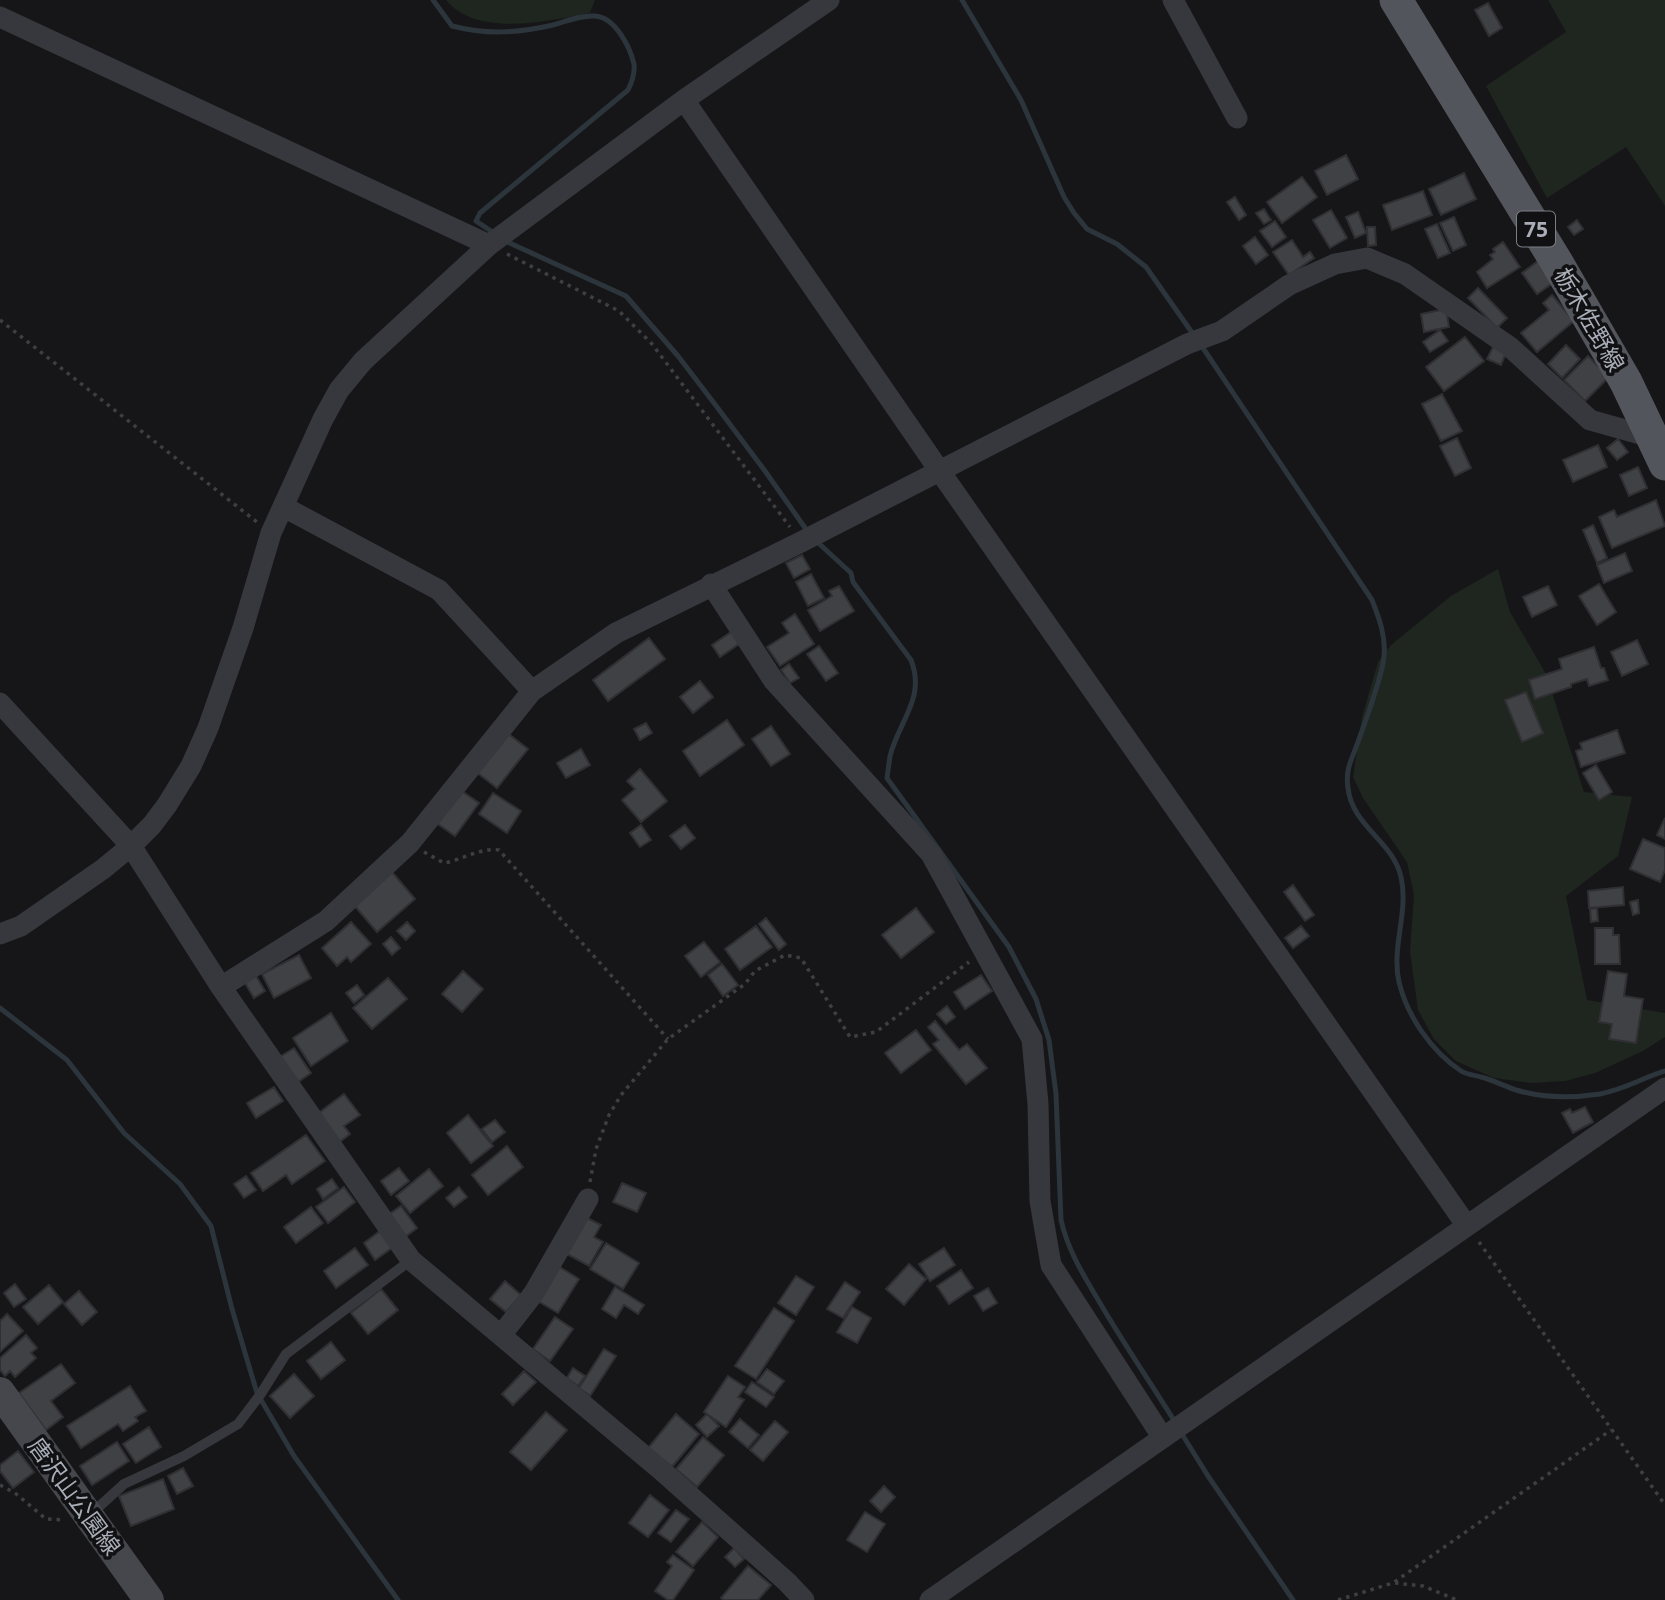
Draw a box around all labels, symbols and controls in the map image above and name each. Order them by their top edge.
road number: 75 [1517,212,1555,246]
street label: 栃木佐野線 [1547,261,1633,377]
street label: 唐沢山公園線 [21,1431,129,1561]

